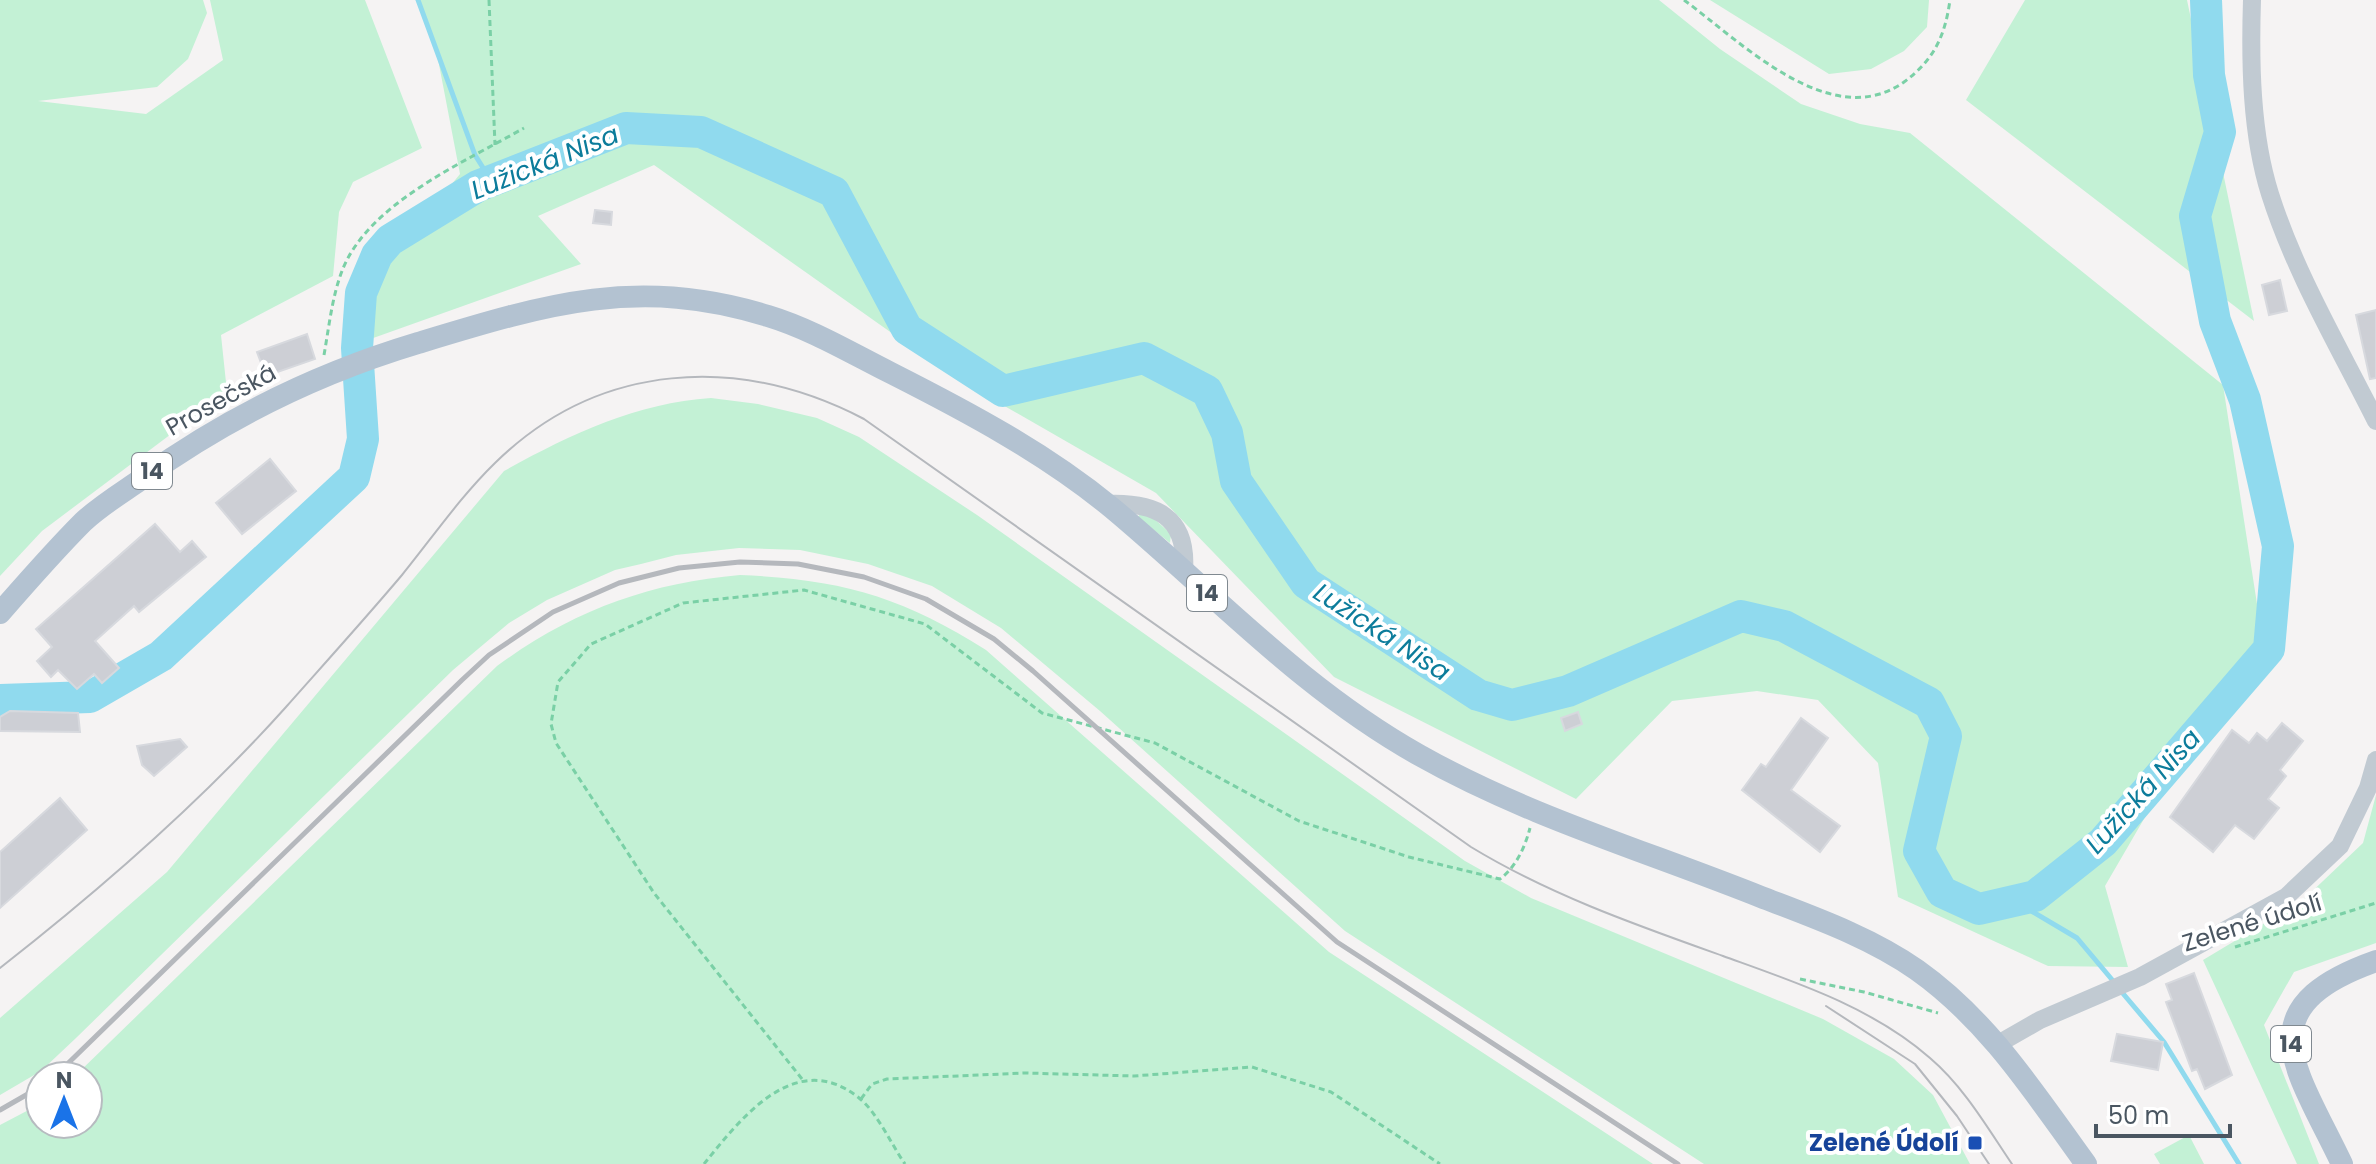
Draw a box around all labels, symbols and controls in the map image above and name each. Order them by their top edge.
water label: Lužická Nisa [466,116,624,208]
street label: Prosečská [160,356,282,443]
road number: 14 [132,453,172,489]
water label: Lužická Nisa [1307,574,1457,690]
road number: 14 [1187,575,1227,611]
water label: Lužická Nisa [2077,721,2209,861]
street label: Zelené údolí [2178,886,2326,959]
road number: 14 [2271,1026,2311,1062]
north arrow [24,1060,104,1140]
text: N [56,1065,72,1096]
scale bar [2096,1088,2230,1138]
text: 50 m [2108,1099,2169,1132]
place label: Zelené Údolí [1809,1126,1959,1159]
marker: Zelené Údolí [1966,1134,1984,1152]

